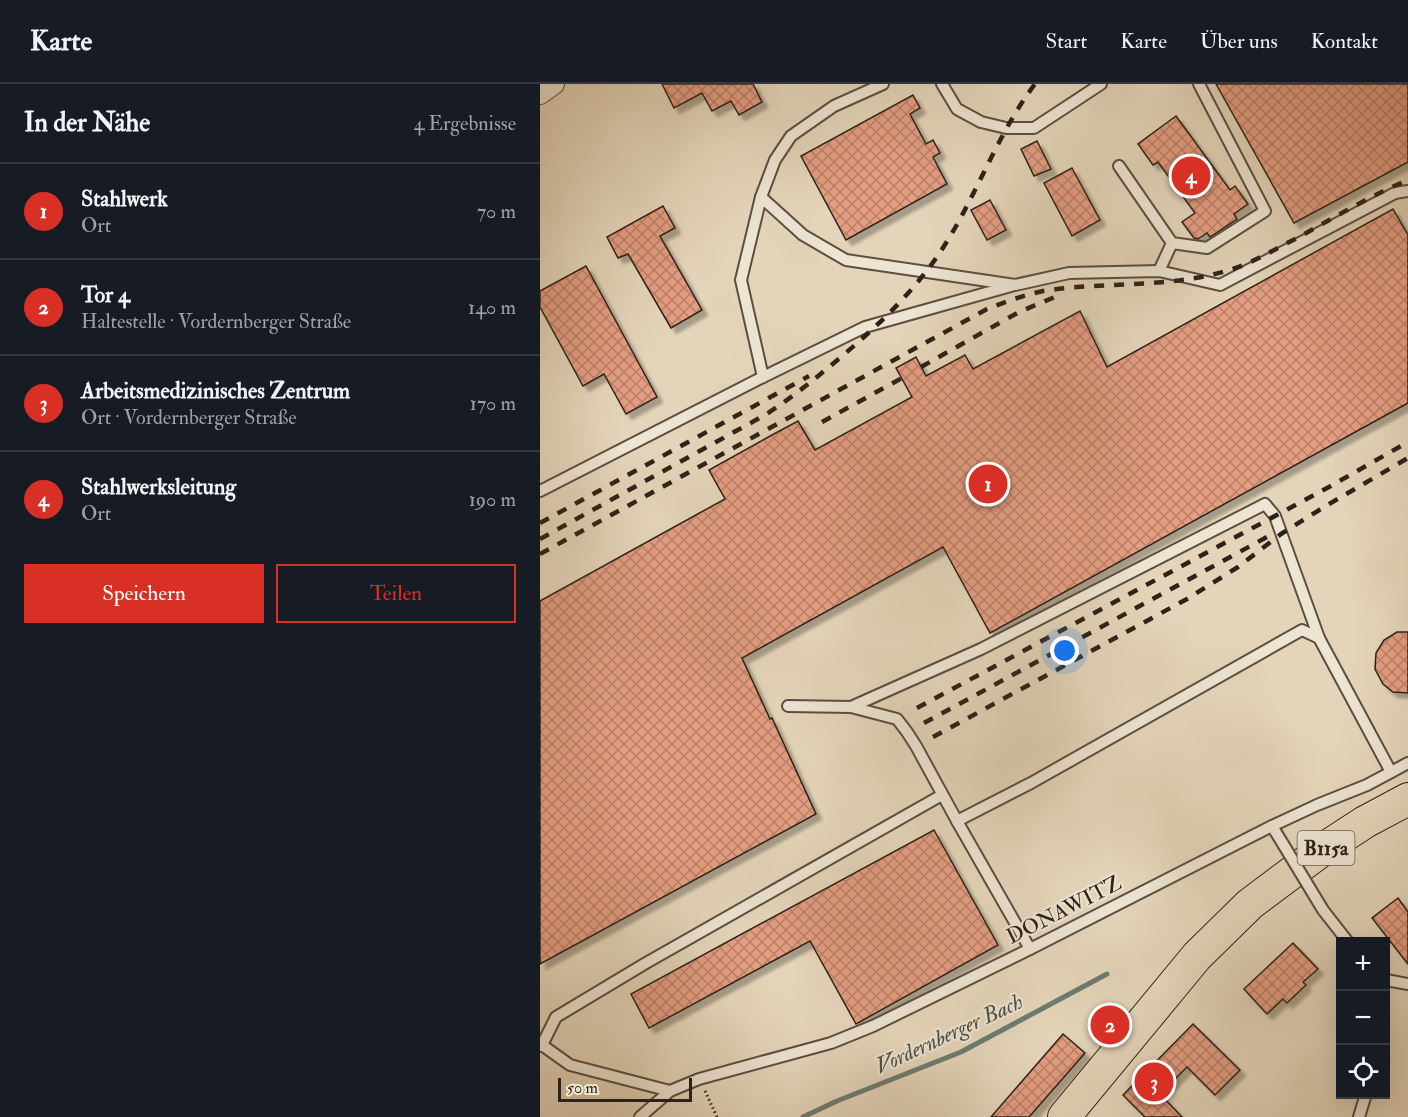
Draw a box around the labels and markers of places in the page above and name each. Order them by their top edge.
pin: 4 [1172,154,1210,199]
pin: 1 [968,462,1008,506]
pin: 2 [1090,1002,1130,1048]
pin: 3 [1134,1060,1174,1104]

